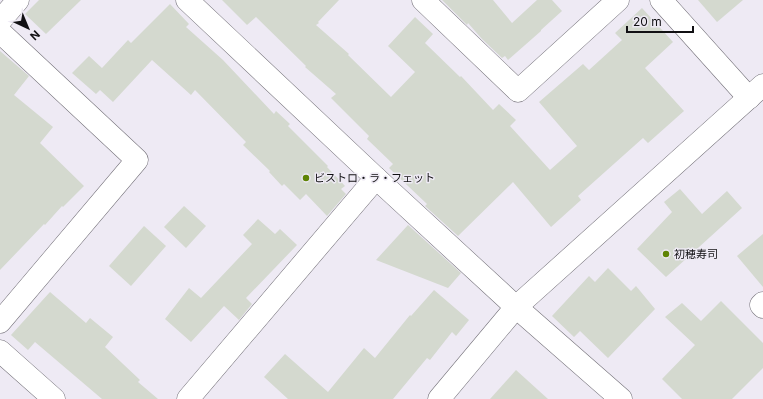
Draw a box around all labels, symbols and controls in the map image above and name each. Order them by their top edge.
north arrow [8,8,48,48]
scale bar [627,8,693,34]
text: 20 m [633,14,662,29]
text: N [27,27,43,43]
place label: ビストロ・ラ・フェット [314,171,435,185]
marker: ビストロ・ラ・フェット [301,173,311,183]
place label: 初穂寿司 [674,247,718,261]
marker: 初穂寿司 [661,249,671,259]

